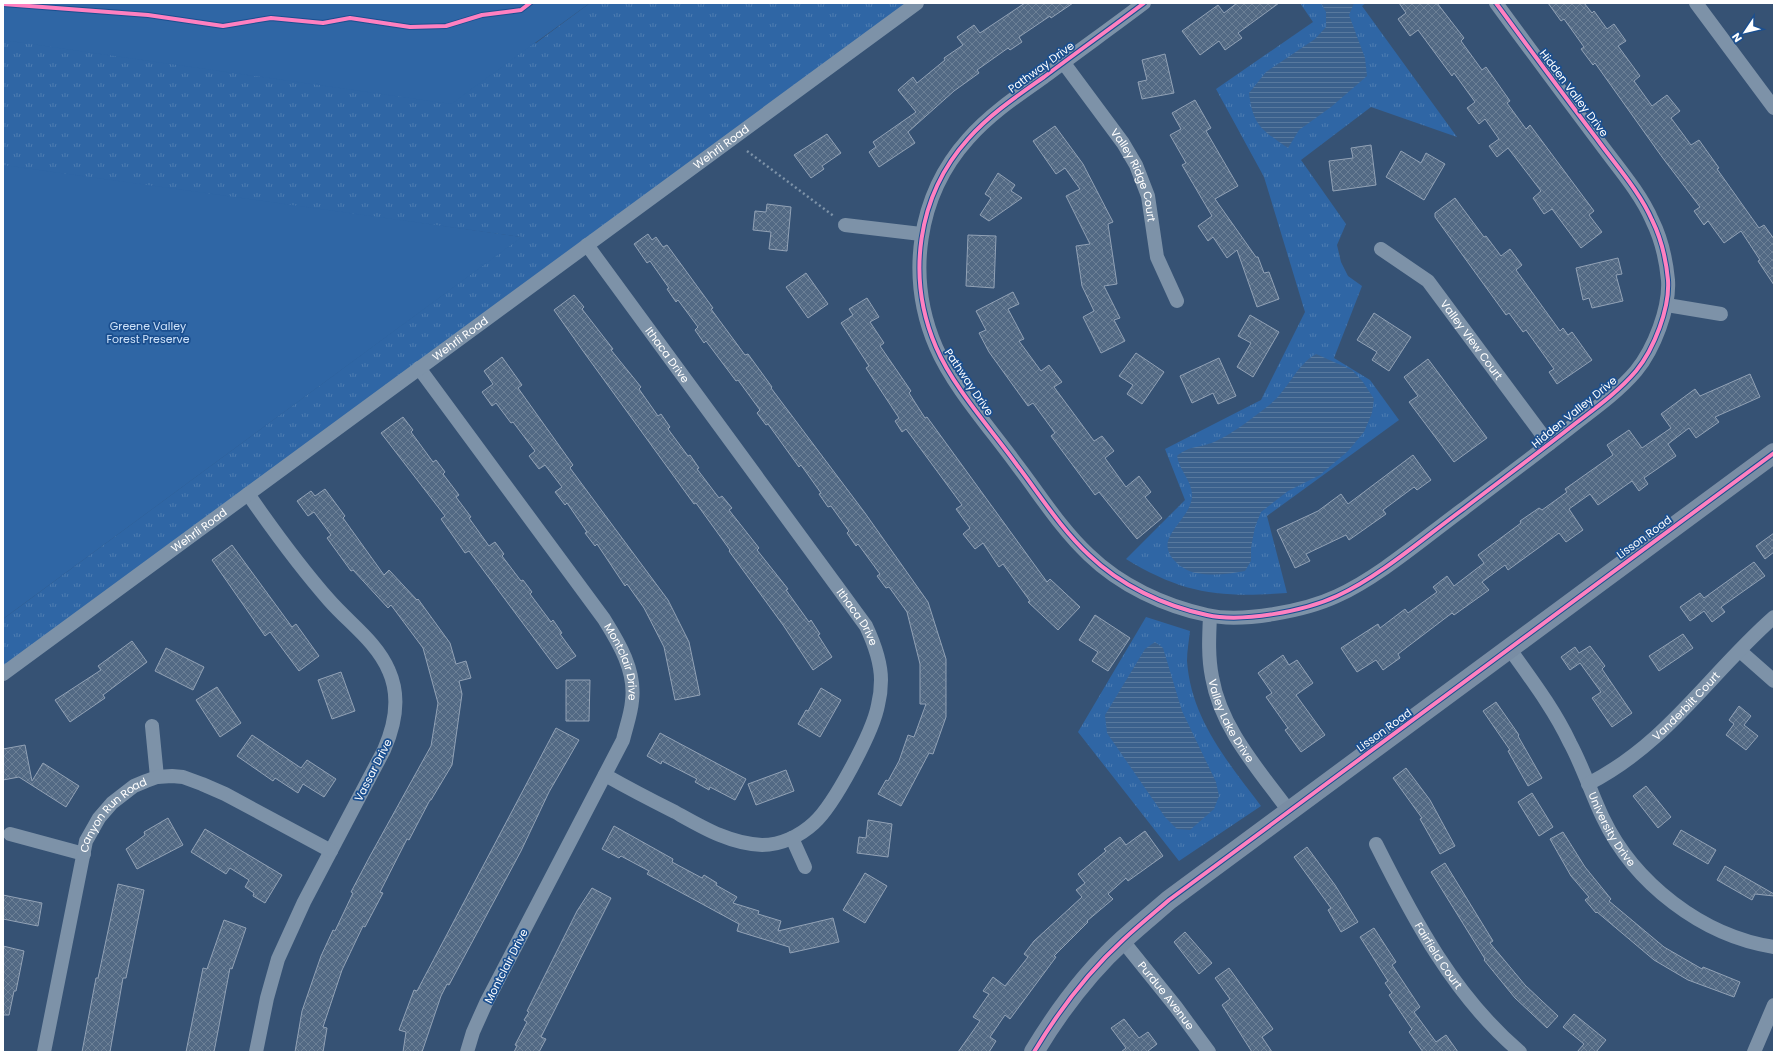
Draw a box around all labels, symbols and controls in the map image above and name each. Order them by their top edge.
north arrow [1725,12,1765,52]
text: N [1728,30,1746,46]
street label: Pathway Drive [1005,37,1077,96]
street label: Hidden Valley Drive [1536,46,1612,140]
street label: Wehrli Road [690,121,752,173]
street label: Valley Ridge Court [1107,125,1160,223]
street label: Valley View Court [1437,296,1507,383]
street label: Wehrli Road [429,313,491,364]
park label: Greene Valley Forest Preserve [106,318,190,347]
street label: Ithaca Drive [641,323,693,386]
street label: Pathway Drive [941,345,998,419]
street label: Hidden Valley Drive [1528,372,1620,452]
street label: Wehrli Road [168,504,230,556]
street label: Lisson Road [1613,512,1675,562]
street label: Ithaca Drive [833,585,882,648]
street label: Montclair Drive [600,620,641,701]
street label: Vanderbilt Court [1649,668,1723,744]
street label: Valley Lake Drive [1205,677,1258,766]
street label: Lisson Road [1353,705,1415,755]
street label: Vassar Drive [350,736,396,804]
street label: Canyon Run Road [76,774,149,854]
street label: University Drive [1584,789,1640,870]
street label: Fairfield Court [1411,919,1466,992]
street label: Montclair Drive [480,926,532,1006]
street label: Purdue Avenue [1134,958,1198,1033]

